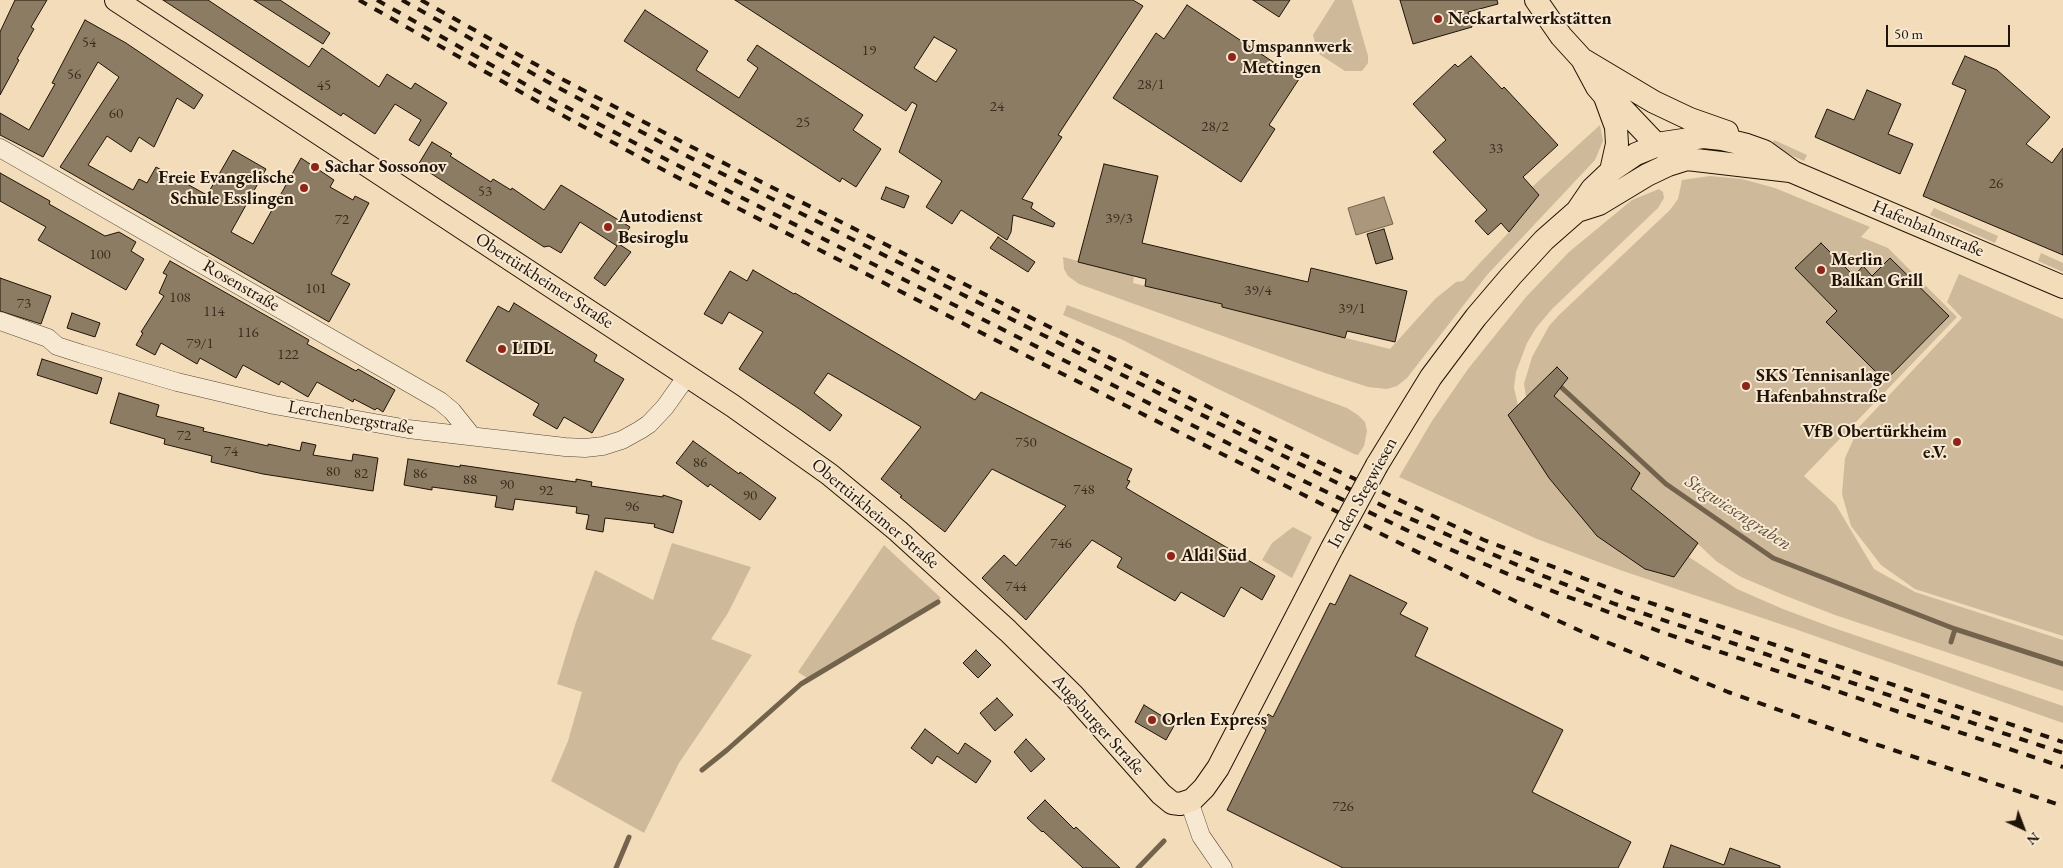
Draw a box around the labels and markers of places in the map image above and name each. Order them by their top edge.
place label: Neckartalwerkstätten [1448,8,1612,30]
marker: Neckartalwerkstätten [1432,13,1444,25]
place label: Umspannwerk Mettingen [1242,36,1352,78]
marker: Umspannwerk Mettingen [1226,51,1238,63]
place label: Sachar Sossonov [325,156,447,178]
marker: Sachar Sossonov [309,161,321,173]
place label: Freie Evangelische Schule Esslingen [158,167,294,210]
marker: Freie Evangelische Schule Esslingen [298,182,310,194]
place label: Autodienst Besiroglu [618,206,703,248]
marker: Autodienst Besiroglu [602,221,614,233]
place label: Merlin Balkan Grill [1831,249,1923,292]
marker: Merlin Balkan Grill [1815,264,1827,276]
place label: LIDL [512,338,553,360]
marker: LIDL [496,343,508,355]
place label: SKS Tennisanlage Hafenbahnstraße [1756,365,1890,408]
marker: SKS Tennisanlage Hafenbahnstraße [1740,380,1752,392]
place label: VfB Obertürkheim e.V. [1802,421,1947,464]
marker: VfB Obertürkheim e.V. [1951,436,1963,448]
place label: Aldi Süd [1181,545,1247,567]
marker: Aldi Süd [1165,550,1177,562]
place label: Orlen Express [1162,709,1267,731]
marker: Orlen Express [1146,714,1158,726]

